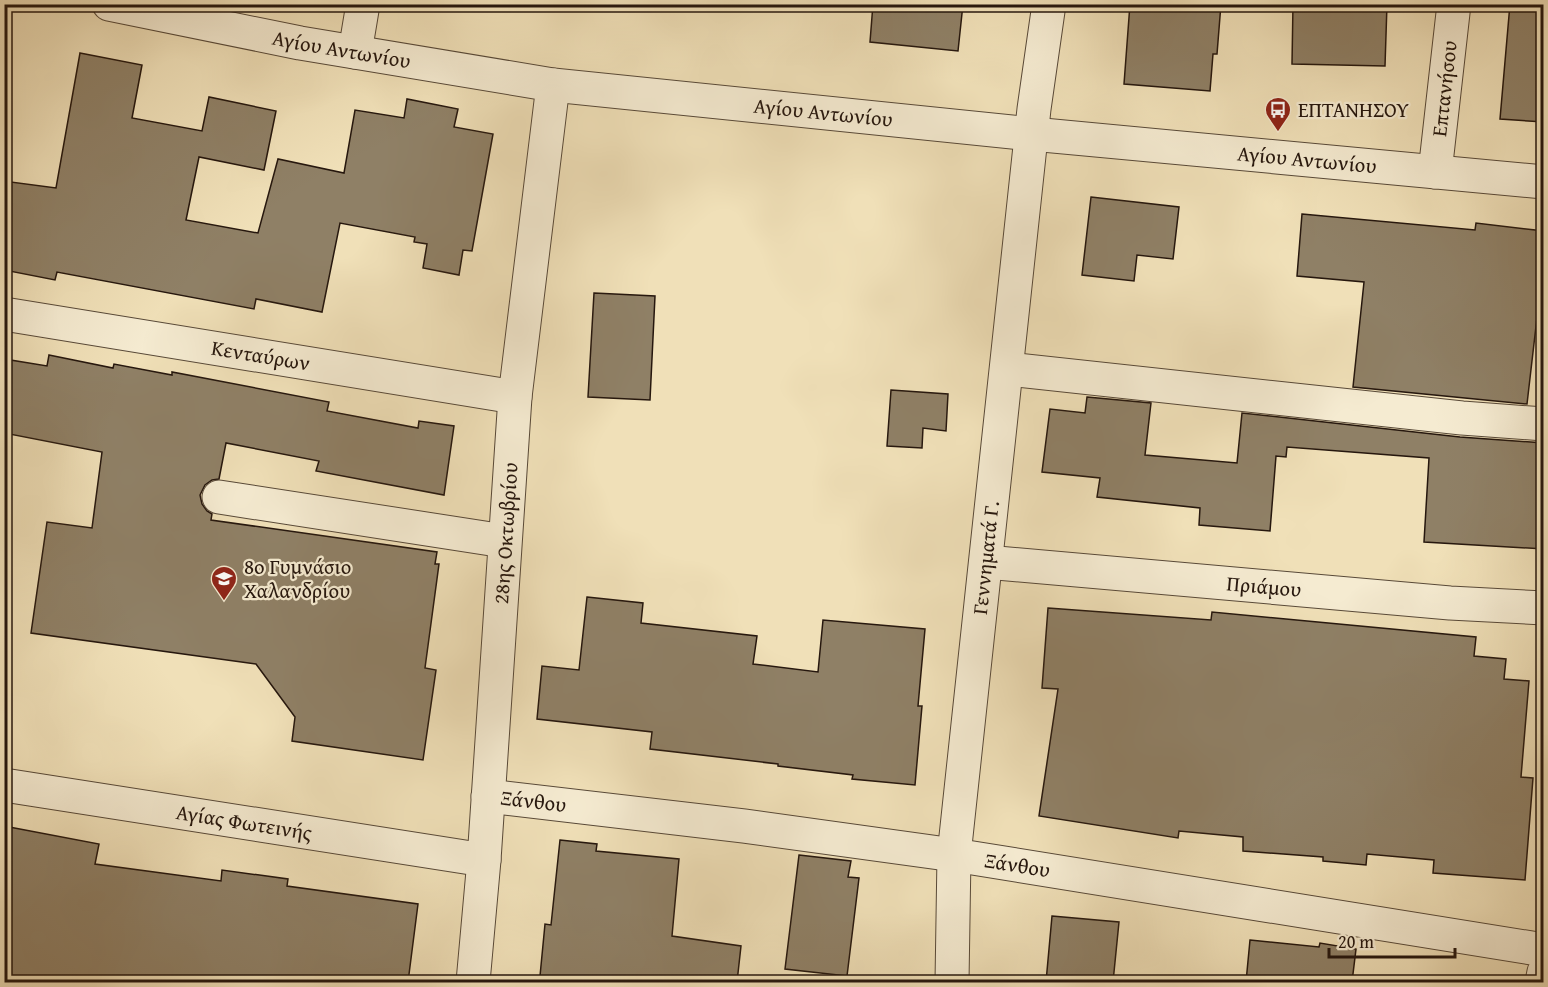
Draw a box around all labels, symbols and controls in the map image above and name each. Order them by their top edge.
street label: Αγίου Αντωνίου [270,22,413,76]
street label: Επτανήσου [1423,39,1465,138]
street label: Αγίου Αντωνίου [752,90,894,135]
place label: ΕΠΤΑΝΗΣΟΥ [1298,94,1409,125]
bus stop icon: ΕΠΤΑΝΗΣΟΥ [1263,95,1293,133]
street label: Αγίου Αντωνίου [1236,137,1378,181]
street label: Κενταύρων [209,332,312,378]
street label: 28ης Οκτωβρίου [485,461,526,605]
street label: Γεννηματά Γ. [964,499,1007,616]
place label: 8ο Γυμνάσιο Χαλανδρίου [244,551,351,606]
school or university icon: 8ο Γυμνάσιο Χαλανδρίου [209,564,239,602]
street label: Πριάμου [1225,567,1303,605]
street label: Ξάνθου [499,782,568,820]
street label: Αγίας Φωτεινής [174,796,314,848]
street label: Ξάνθου [983,844,1052,885]
scale bar [1329,921,1455,959]
text: 20 m [1338,928,1374,955]

